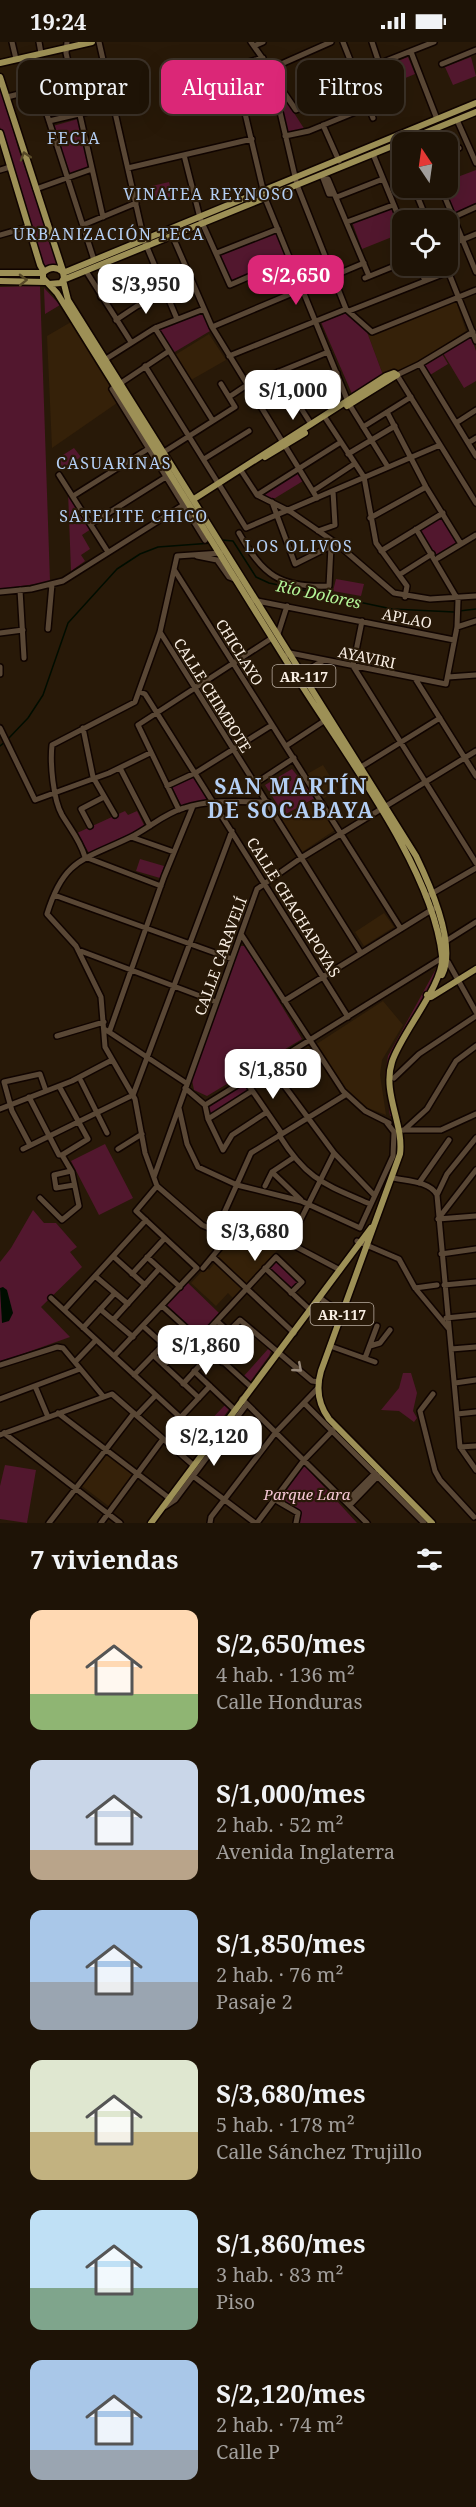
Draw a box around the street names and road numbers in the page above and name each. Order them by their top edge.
street label: APLAO [380,603,434,633]
street label: CHICLAYO [212,615,268,689]
street label: CALLE CHIMBOTE [170,634,256,756]
street label: AYAVIRI [336,641,398,673]
road number: AR-117 [272,665,336,687]
street label: CALLE CHACHAPOYAS [243,833,345,981]
street label: CALLE CARAVELÍ [189,894,251,1018]
road number: AR-117 [310,1303,374,1325]

